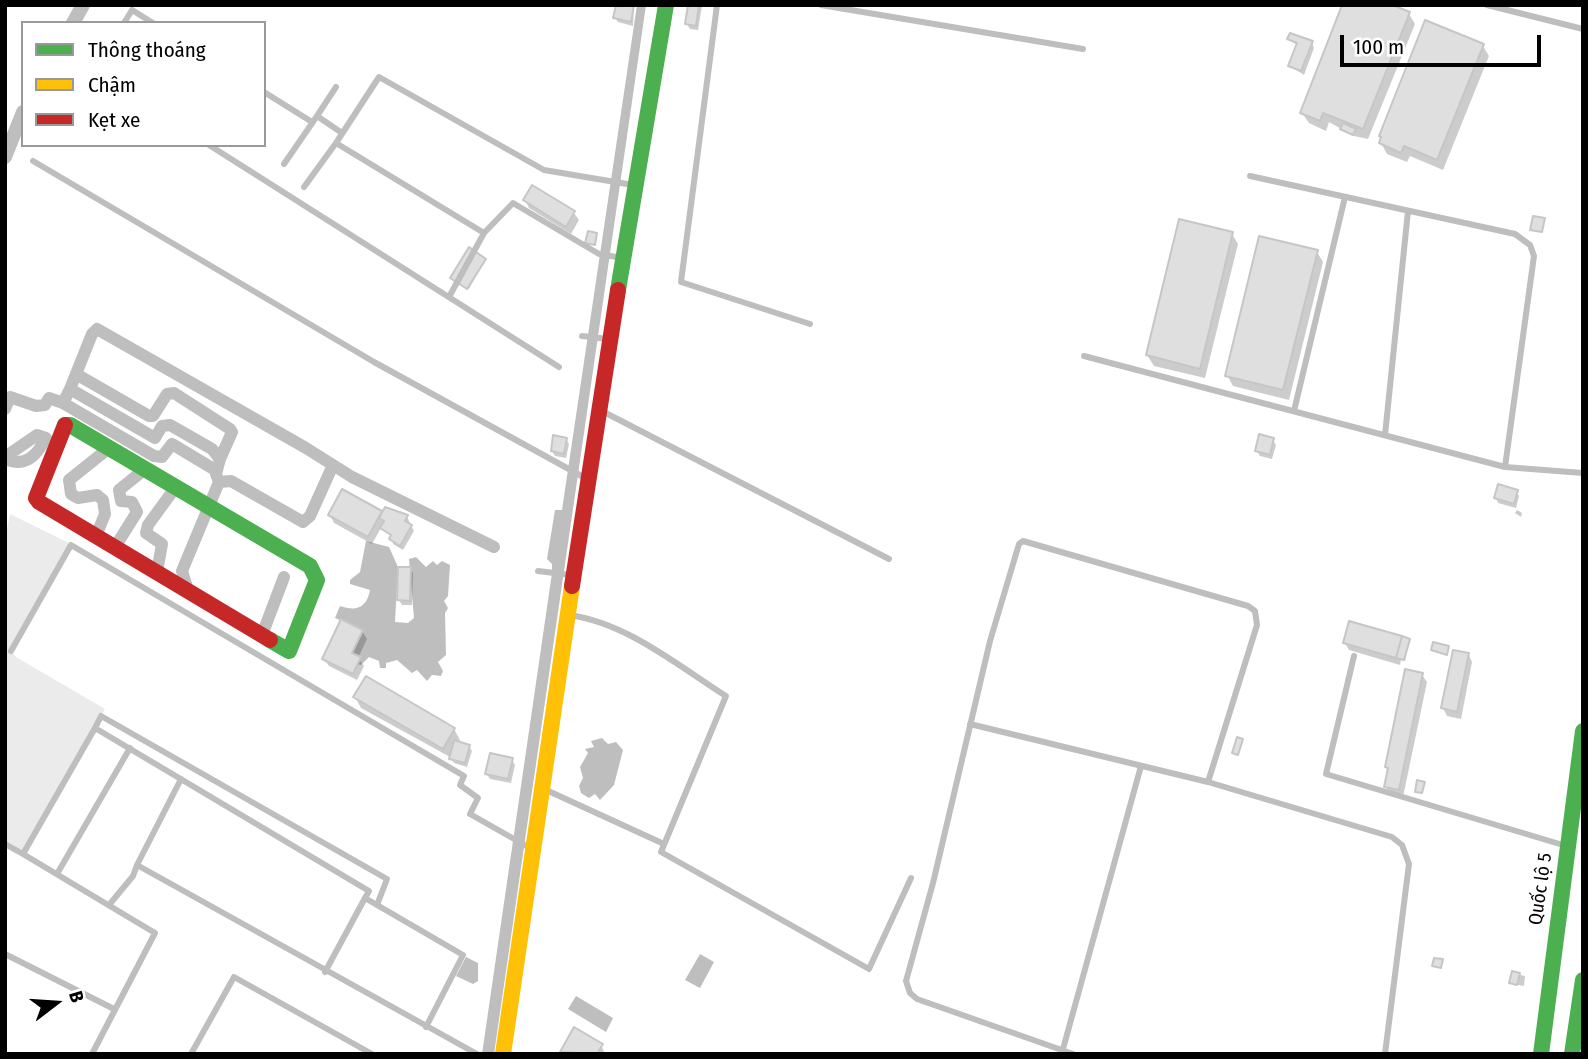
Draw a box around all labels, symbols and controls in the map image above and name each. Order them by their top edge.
legend [21,21,266,147]
scale bar [1343,21,1544,65]
text: 100 m [1353,34,1404,60]
text: Thông thoáng [88,37,206,63]
text: Chậm [88,72,136,98]
text: Kẹt xe [88,107,140,133]
street label: Quốc lộ 5 [1525,851,1557,927]
north arrow [21,968,91,1038]
text: B [64,988,89,1005]

